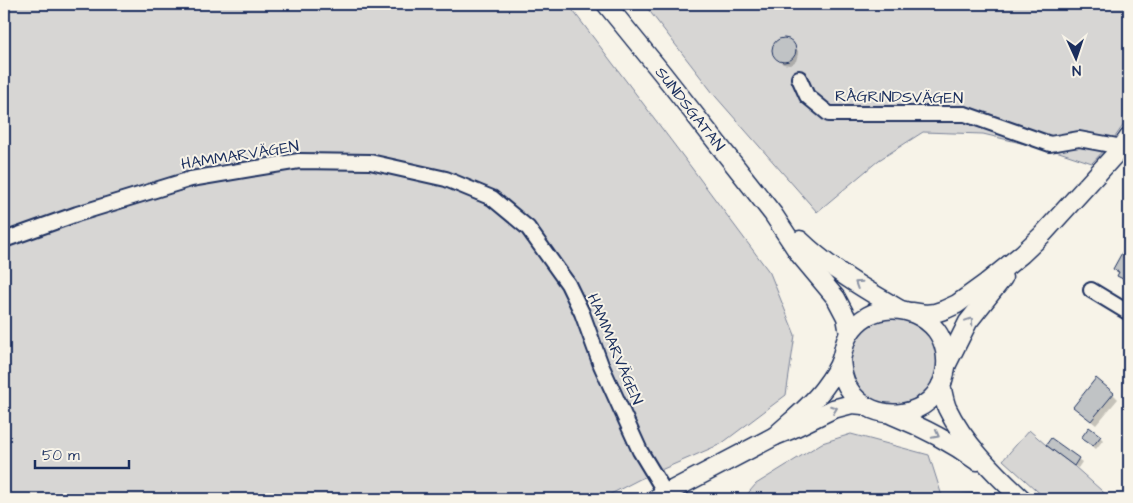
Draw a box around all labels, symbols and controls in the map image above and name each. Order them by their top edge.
north arrow [1050,32,1100,82]
text: N [1072,60,1082,80]
street label: SUNDSGATAN [650,62,730,156]
street label: RÅGRINDSVÄGEN [835,85,963,109]
street label: HAMMARVÄGEN [180,135,300,175]
one-way arrow [854,281,863,291]
street label: HAMMARVÄGEN [582,290,648,408]
one-way arrow [963,318,973,327]
one-way arrow [829,405,838,415]
one-way arrow [930,429,939,439]
scale bar [35,438,129,470]
text: 50 m [42,445,80,466]

